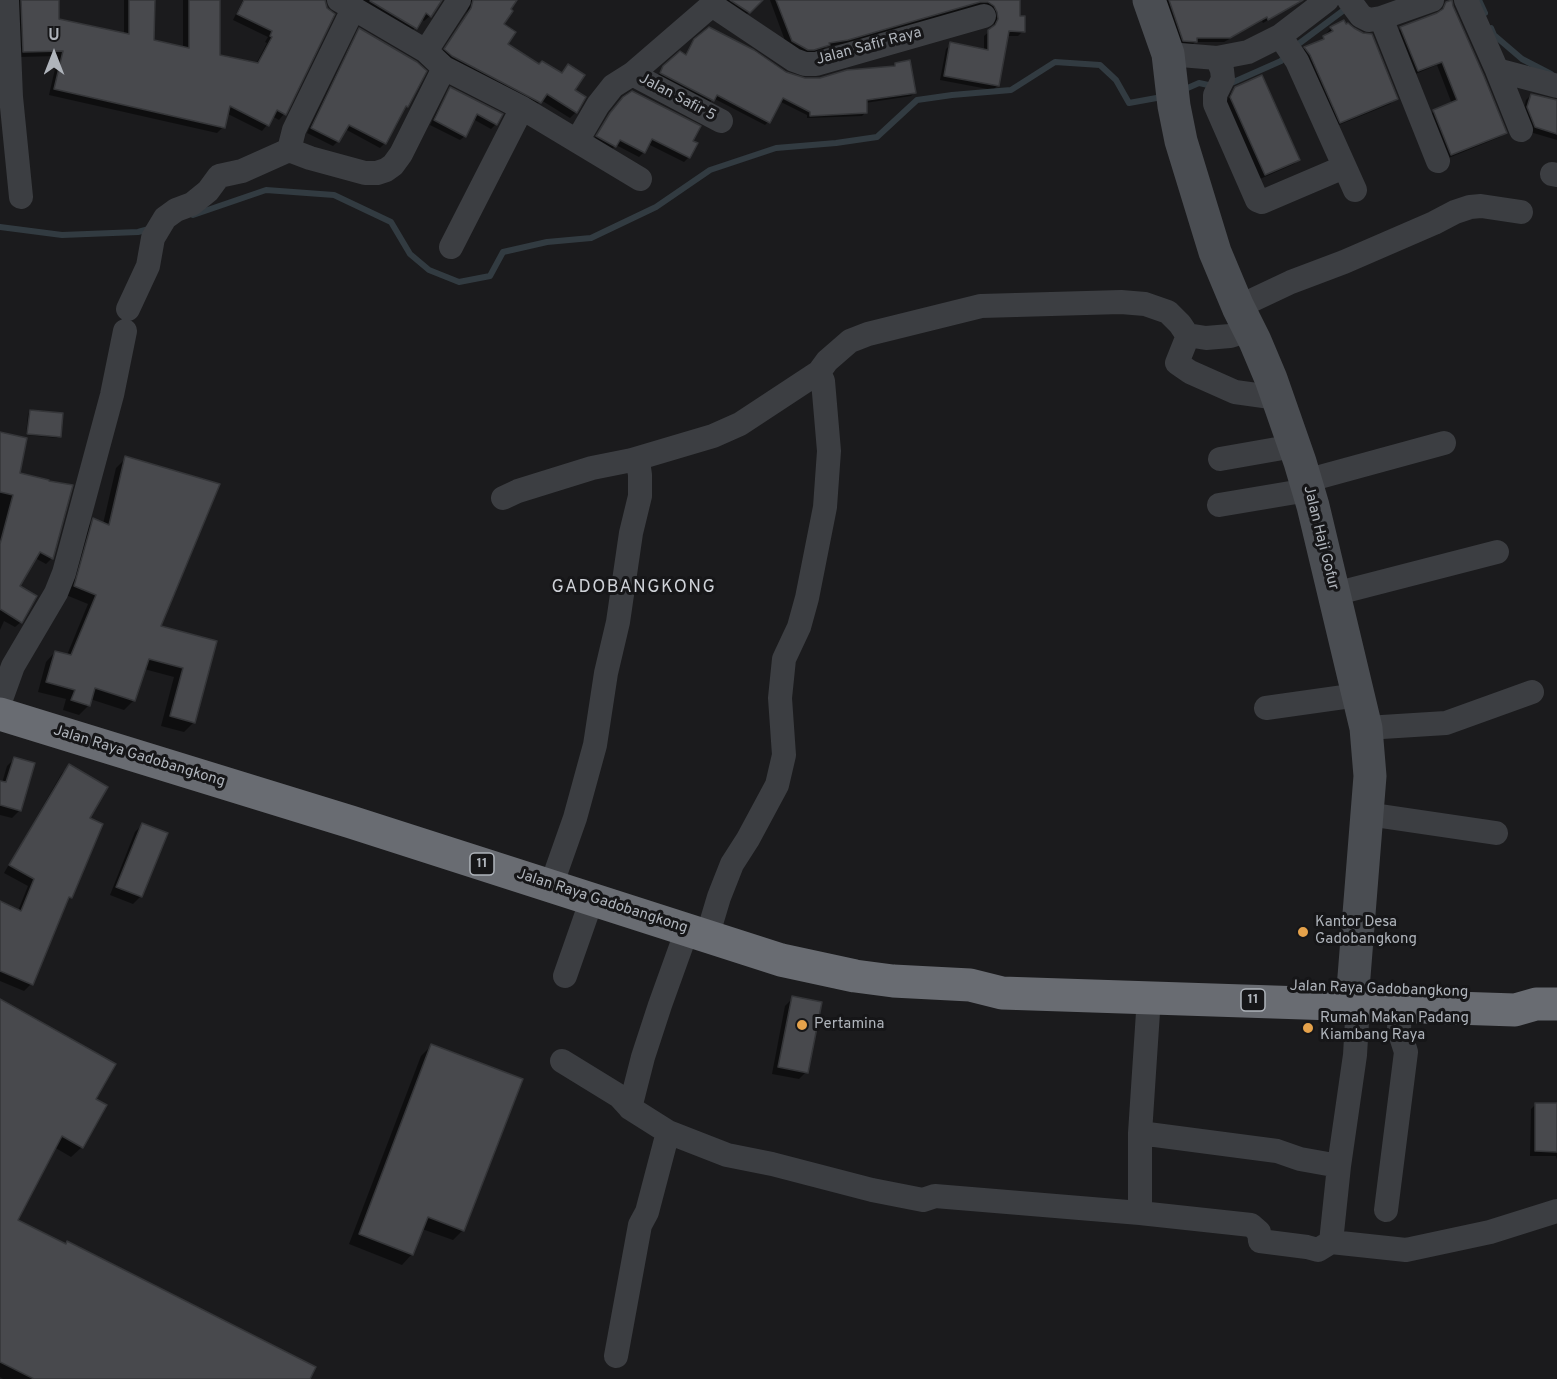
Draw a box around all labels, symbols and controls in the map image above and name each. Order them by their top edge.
north arrow [24,24,84,84]
street label: Jalan Safir Raya [814,24,924,70]
text: U [48,26,60,46]
street label: Jalan Safir 5 [636,70,718,126]
street label: Jalan Haji Gofur [1298,484,1342,592]
district label: GADOBANGKONG [552,577,716,599]
street label: Jalan Raya Gadobangkong [51,722,227,792]
road number: 11 [470,853,494,875]
street label: Jalan Raya Gadobangkong [514,866,690,938]
place label: Kantor Desa Gadobangkong [1315,914,1417,949]
marker: Kantor Desa Gadobangkong [1296,925,1310,939]
street label: Jalan Raya Gadobangkong [1289,978,1469,1002]
road number: 11 [1241,989,1265,1011]
place label: Rumah Makan Padang Kiambang Raya [1320,1010,1469,1045]
place label: Pertamina [814,1016,884,1034]
marker: Pertamina [795,1018,809,1032]
marker: Rumah Makan Padang Kiambang Raya [1301,1021,1315,1035]

